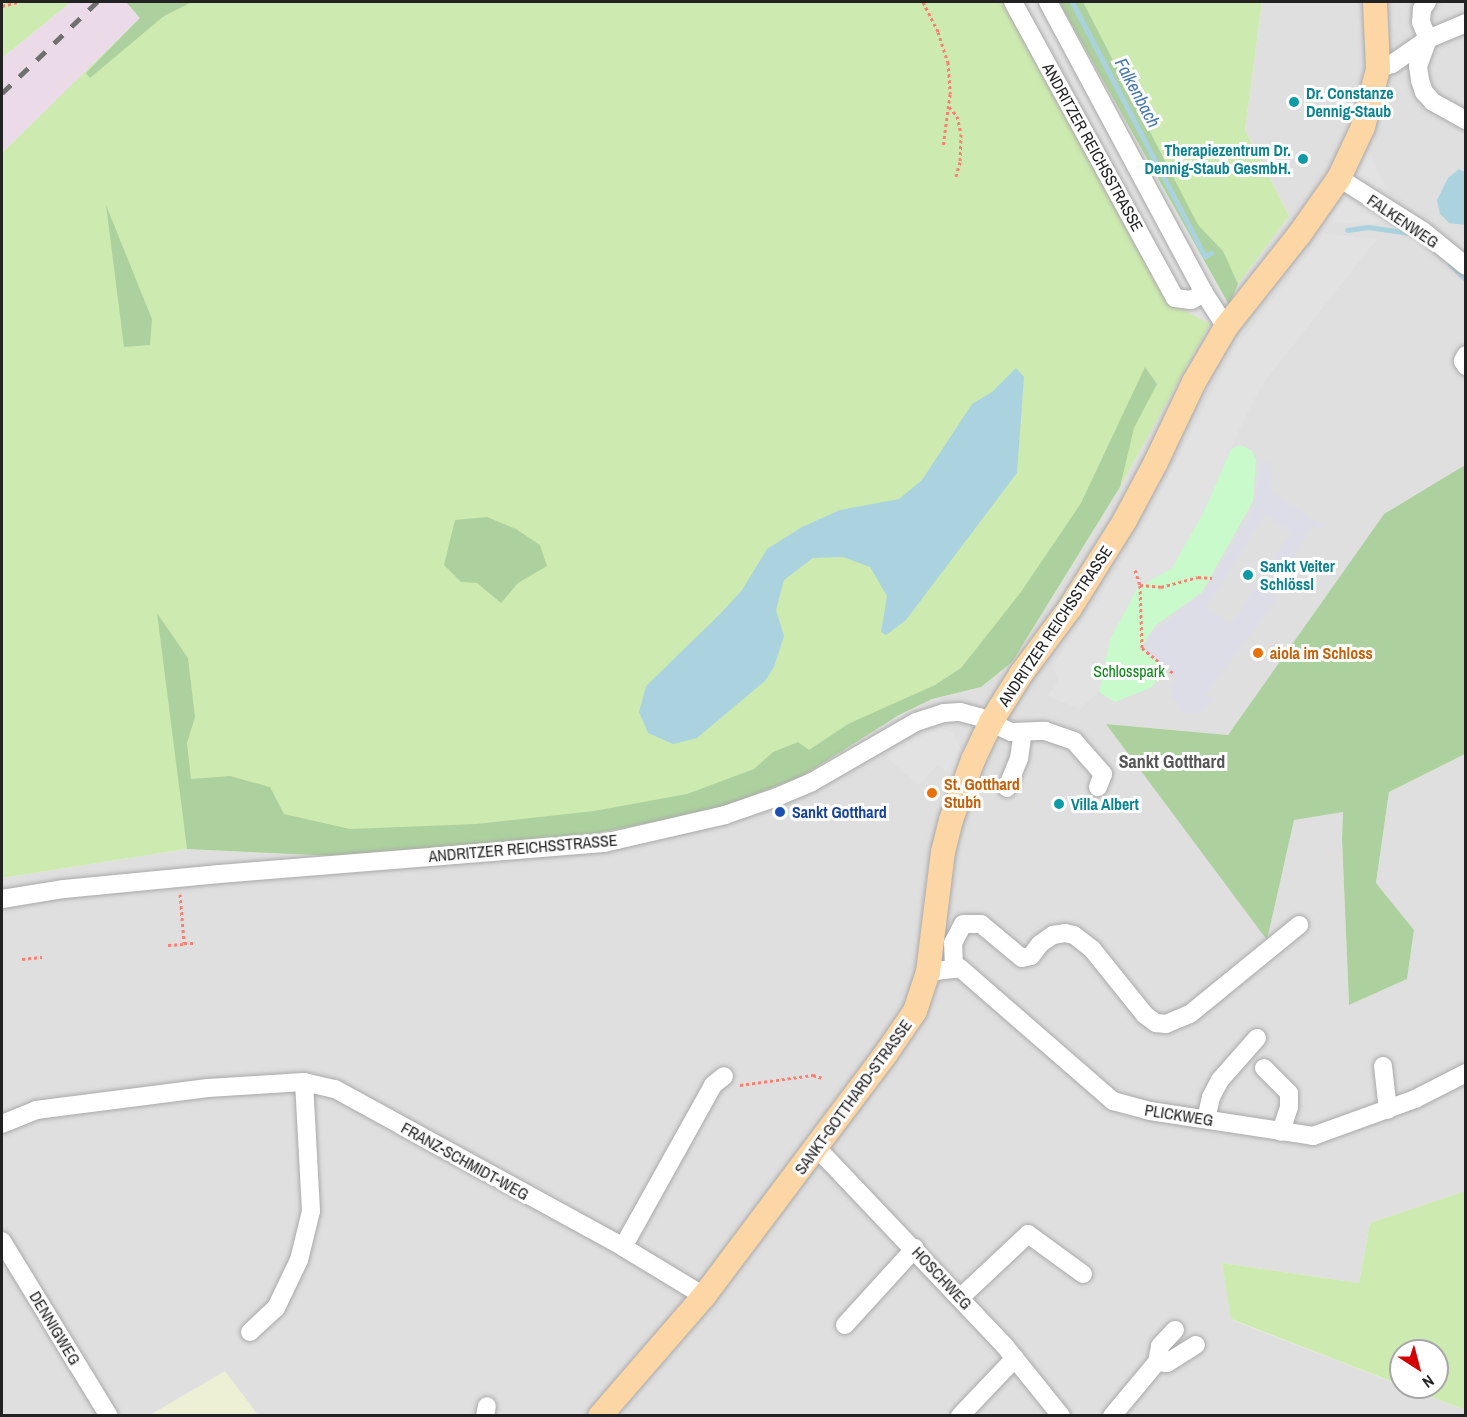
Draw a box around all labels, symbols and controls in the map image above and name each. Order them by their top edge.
water label: Falkenbach [1110,54,1164,132]
street label: ANDRITZER REICHSSTRASSE [1039,59,1147,235]
place label: Dr. Constanze Dennig-Staub [1306,83,1393,121]
marker: Dr. Constanze Dennig-Staub [1287,95,1301,109]
place label: Therapiezentrum Dr. Dennig-Staub GesmbH. [1144,140,1291,178]
marker: Therapiezentrum Dr. Dennig-Staub GesmbH. [1296,152,1310,166]
street label: FALKENWEG [1364,190,1442,252]
street label: ANDRITZER REICHSSTRASSE [994,542,1116,710]
place label: Sankt Veiter Schlössl [1260,556,1335,594]
marker: Sankt Veiter Schlössl [1241,568,1255,582]
place label: aiola im Schloss [1270,643,1373,663]
marker: aiola im Schloss [1251,646,1265,660]
park label: Schlosspark [1093,661,1165,681]
district label: Sankt Gotthard [1119,751,1225,773]
place label: St. Gotthard Stub´n [944,774,1020,812]
marker: St. Gotthard Stub´n [925,786,939,800]
place label: Villa Albert [1071,794,1139,814]
marker: Villa Albert [1052,797,1066,811]
place label: Sankt Gotthard [792,802,887,822]
marker: Sankt Gotthard [773,805,787,819]
street label: ANDRITZER REICHSSTRASSE [428,830,618,866]
street label: SANKT-GOTTHARD-STRASSE [790,1016,916,1178]
street label: PLICKWEG [1143,1100,1215,1130]
street label: FRANZ-SCHMIDT-WEG [398,1118,532,1204]
street label: HOSCHWEG [908,1243,976,1313]
street label: DENNIGWEG [26,1288,84,1368]
north arrow [1389,1339,1449,1399]
text: N [1418,1370,1439,1394]

